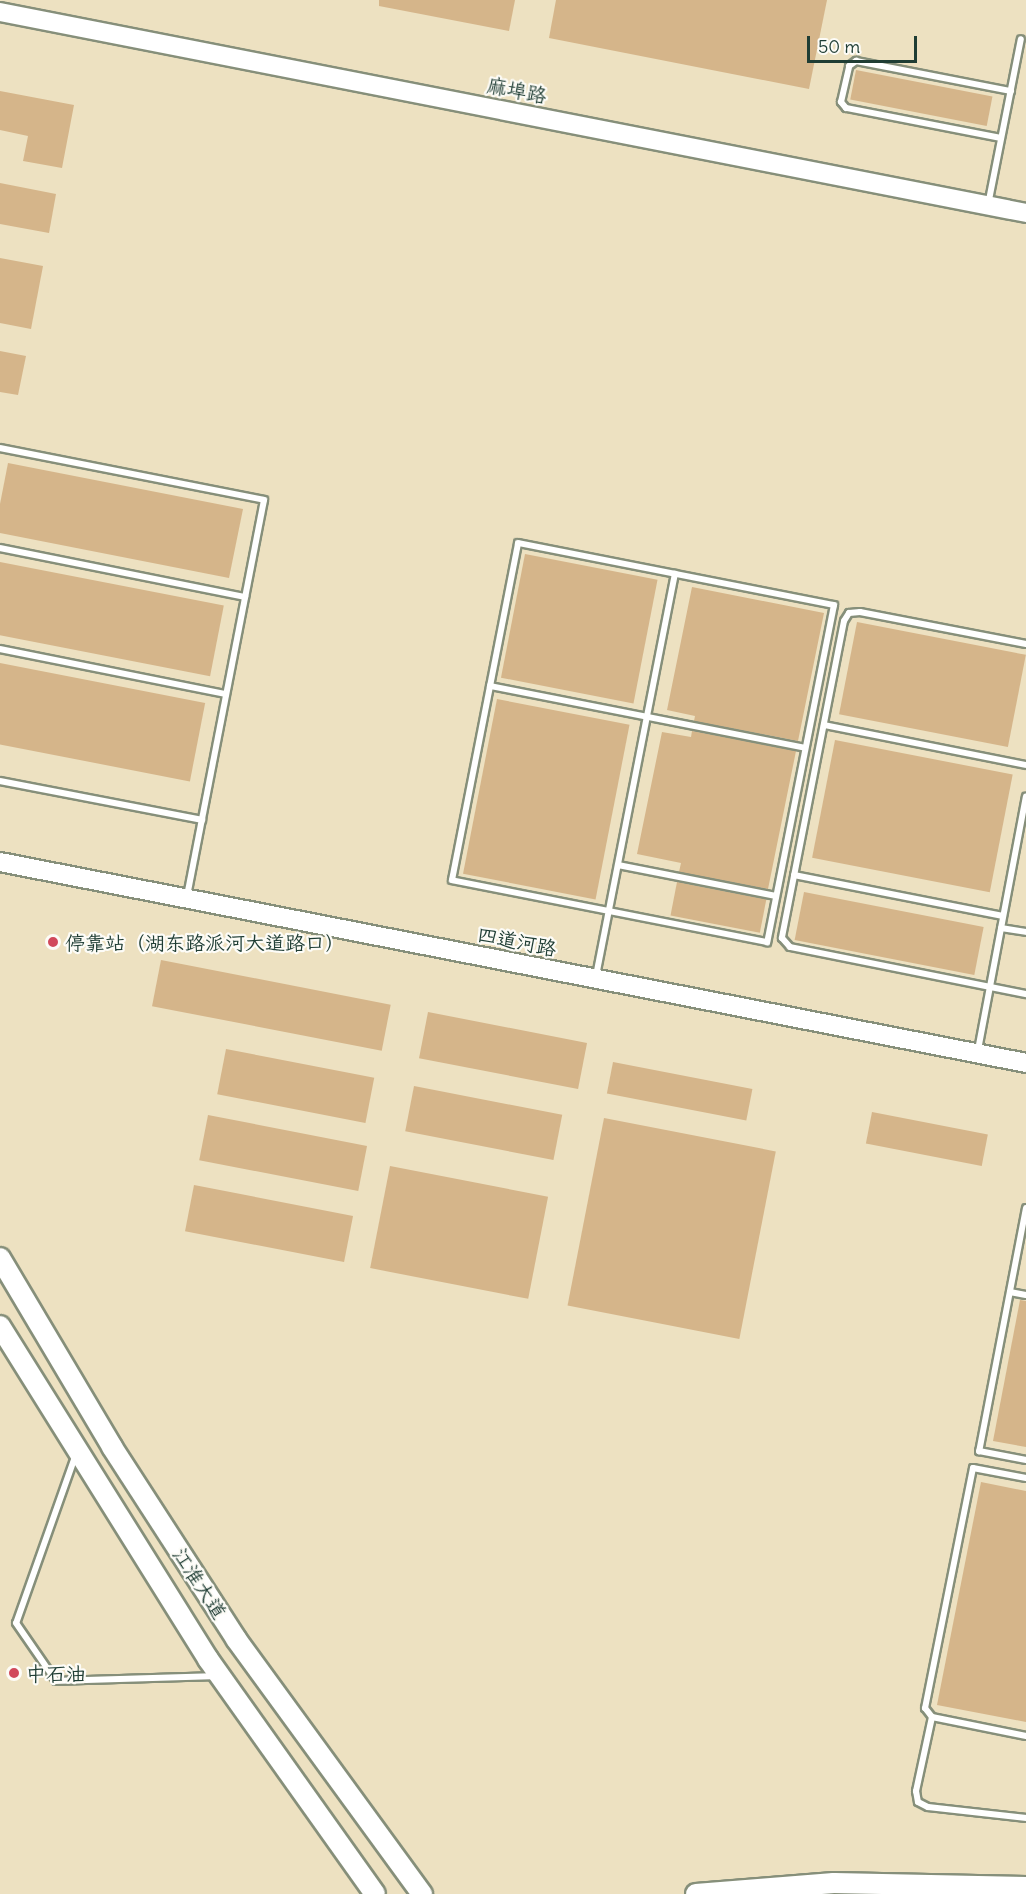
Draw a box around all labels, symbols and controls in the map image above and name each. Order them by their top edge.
scale bar [810,24,920,62]
text: 50 m [818,35,860,58]
street label: 麻埠路 [485,72,549,108]
street label: 四道河路 [475,922,559,960]
place label: 停靠站（湖东路派河大道路口） [65,930,345,954]
marker: 停靠站（湖东路派河大道路口） [46,935,60,949]
street label: 江淮大道 [168,1543,232,1623]
place label: 中石油 [26,1661,86,1685]
marker: 中石油 [7,1666,21,1680]

